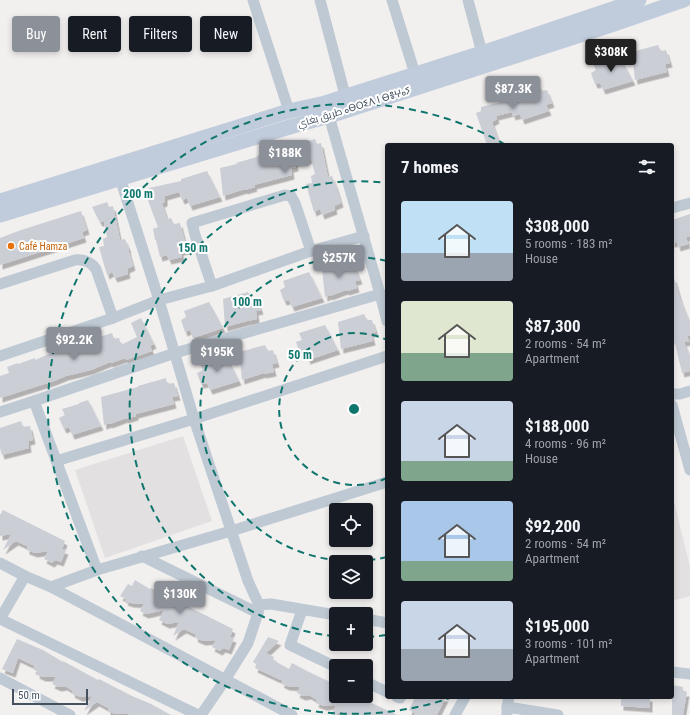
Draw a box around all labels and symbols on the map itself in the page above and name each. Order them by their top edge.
pin: $308K [583,39,639,73]
pin: $87.3K [480,76,546,110]
street label: طريق بغاي ⴰⴱⵔⵉⴷ ⵏ ⴱⴻⵖⴰⵢ [296,85,412,131]
pin: $188K [257,140,313,174]
text: 200 m [123,187,153,201]
marker: Café Hamza [6,241,16,251]
place label: Café Hamza [19,241,67,252]
text: 150 m [178,241,208,255]
pin: $257K [311,245,367,279]
text: 100 m [232,295,262,309]
pin: $92.2K [41,327,107,361]
pin: $195K [189,339,245,373]
text: 50 m [288,348,312,362]
centre of rings [347,402,361,416]
pin: $130K [152,581,208,615]
scale bar [12,687,88,706]

